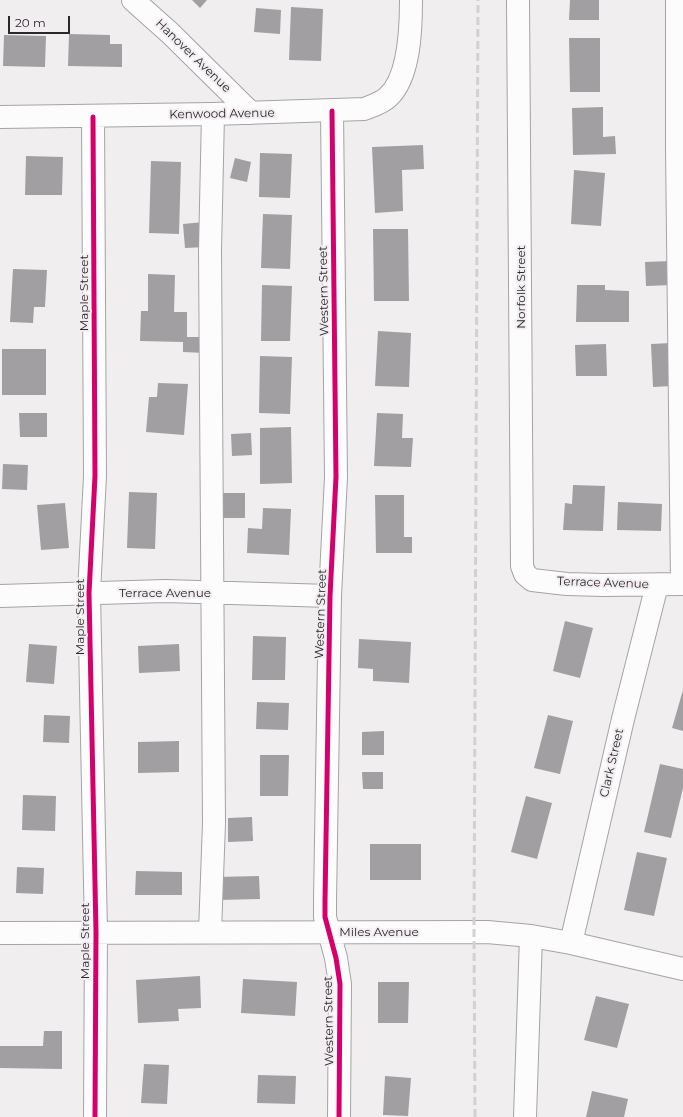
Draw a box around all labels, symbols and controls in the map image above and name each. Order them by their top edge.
scale bar [10,8,72,34]
text: 20 m [15,15,46,30]
street label: Hanover Avenue [152,16,234,96]
street label: Kenwood Avenue [169,106,275,122]
street label: Norfolk Street [514,245,528,329]
street label: Western Street [316,246,332,336]
street label: Maple Street [77,255,91,331]
street label: Western Street [312,569,330,659]
street label: Terrace Avenue [557,574,649,592]
street label: Maple Street [73,579,87,655]
street label: Terrace Avenue [119,586,211,600]
street label: Clark Street [597,727,627,799]
street label: Maple Street [78,903,92,979]
street label: Miles Avenue [339,925,419,939]
street label: Western Street [321,976,337,1066]

